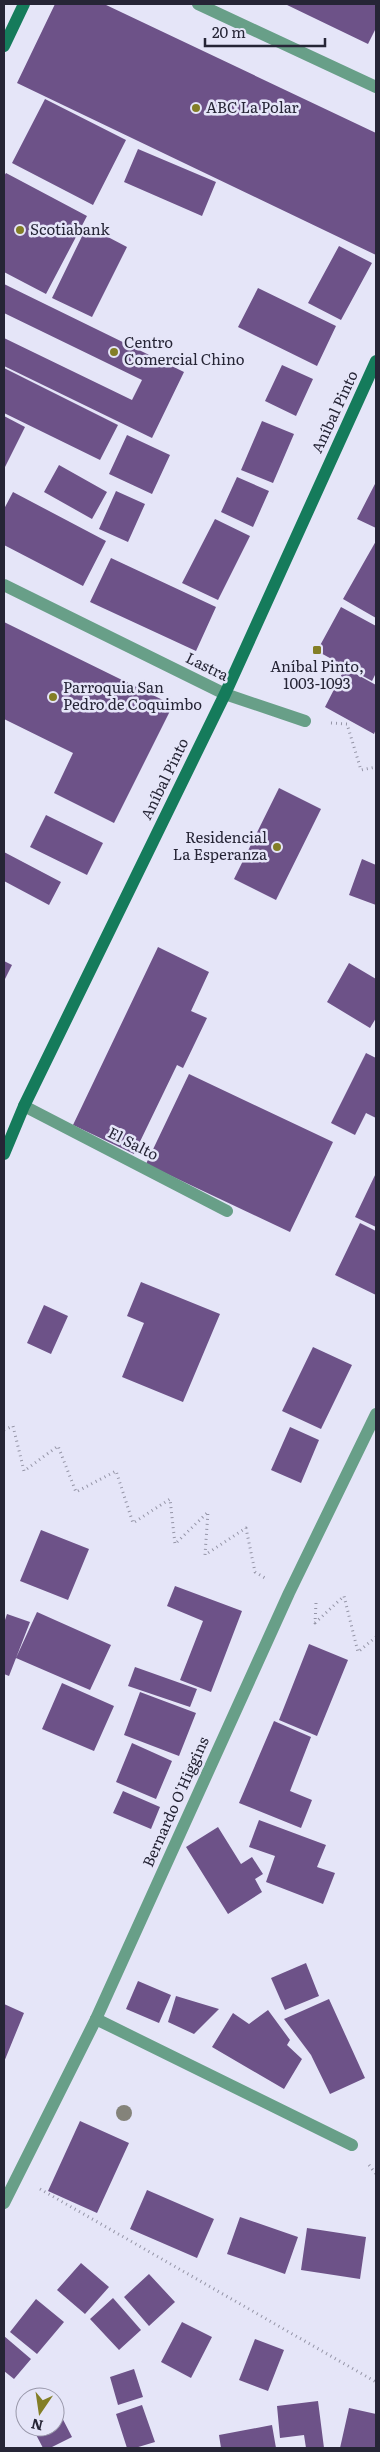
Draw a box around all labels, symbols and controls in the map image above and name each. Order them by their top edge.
scale bar [205,15,325,47]
text: 20 m [212,20,246,43]
place label: ABC La Polar [206,95,299,118]
marker: ABC La Polar [190,102,202,114]
place label: Scotiabank [30,217,111,240]
marker: Scotiabank [14,224,26,236]
place label: Centro Comercial Chino [124,330,245,370]
marker: Centro Comercial Chino [108,346,120,358]
street label: Aníbal Pinto [304,366,363,456]
marker: Aníbal Pinto, 1003-1093 [311,644,323,656]
street label: Lastra [182,645,234,686]
place label: Aníbal Pinto, 1003-1093 [270,654,364,694]
place label: Parroquia San Pedro de Coquimbo [63,675,202,715]
marker: Parroquia San Pedro de Coquimbo [47,691,59,703]
street label: Aníbal Pinto [134,733,194,823]
place label: Residencial La Esperanza [173,825,268,865]
marker: Residencial La Esperanza [271,841,283,853]
street label: El Salto [104,1120,163,1165]
street label: Bernardo O'Higgins [135,1732,214,1870]
north arrow [15,2387,65,2437]
text: N [29,2415,45,2437]

